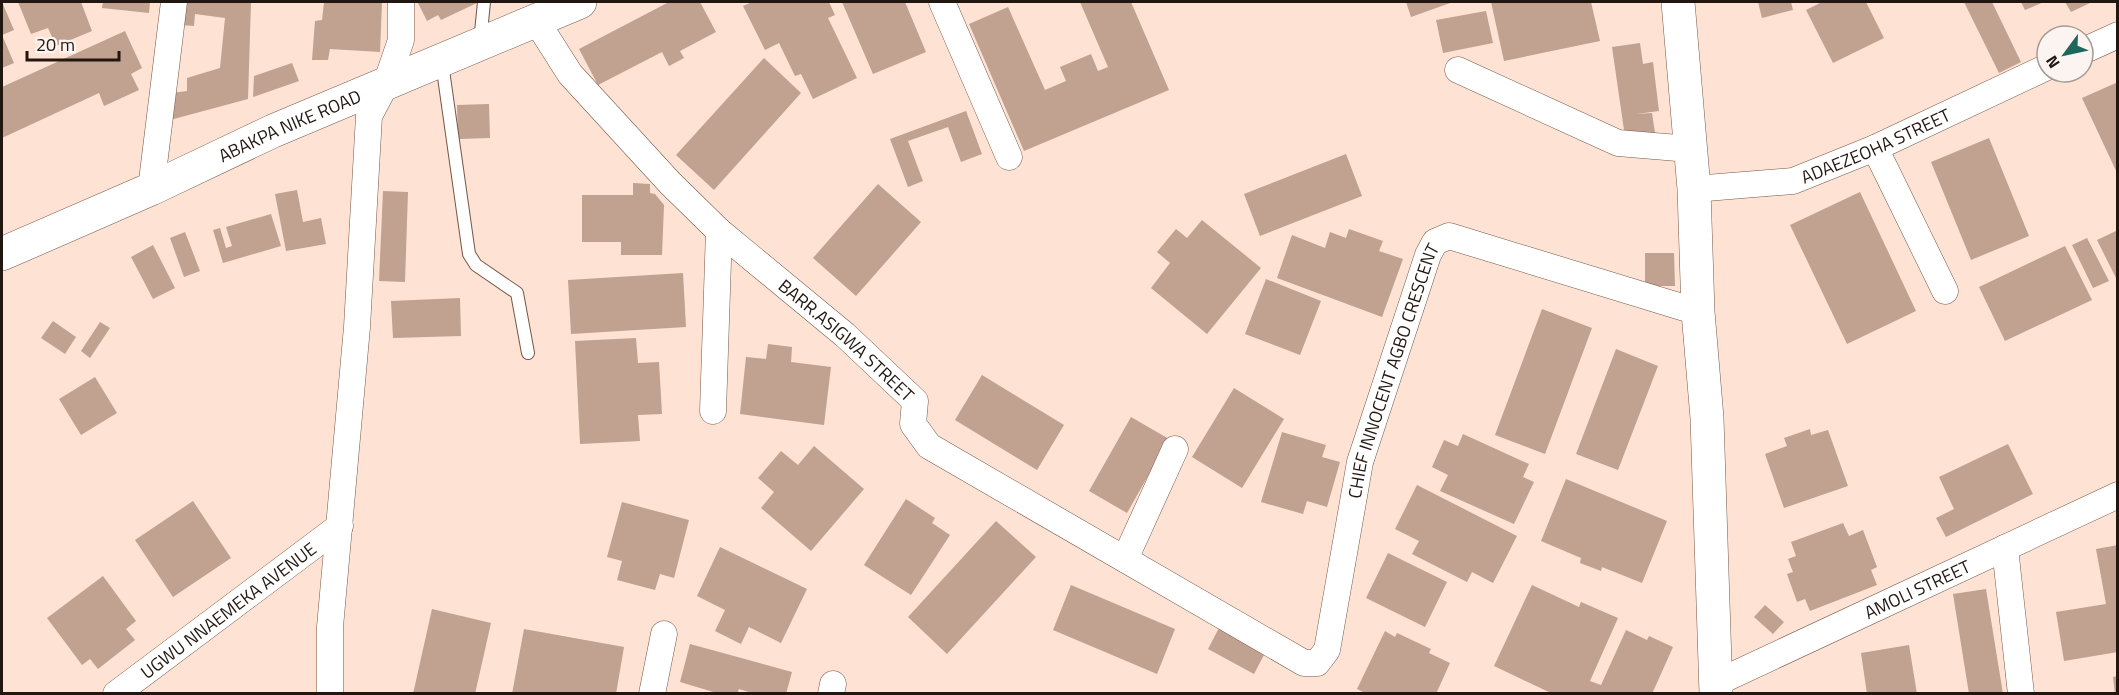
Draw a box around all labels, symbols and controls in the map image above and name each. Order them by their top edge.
scale bar [27,24,118,62]
north arrow [2035,24,2095,84]
text: 20 m [36,31,75,58]
text: N [2039,51,2066,73]
street label: ABAKPA NIKE ROAD [214,82,365,169]
street label: ADAEZEOHA STREET [1797,101,1955,190]
street label: CHIEF INNOCENT AGBO CRESCENT [1340,238,1446,500]
street label: BARR.ASIGWA STREET [773,272,921,408]
street label: UGWU NNAEMEKA AVENUE [134,535,322,685]
street label: AMOLI STREET [1860,552,1975,625]

